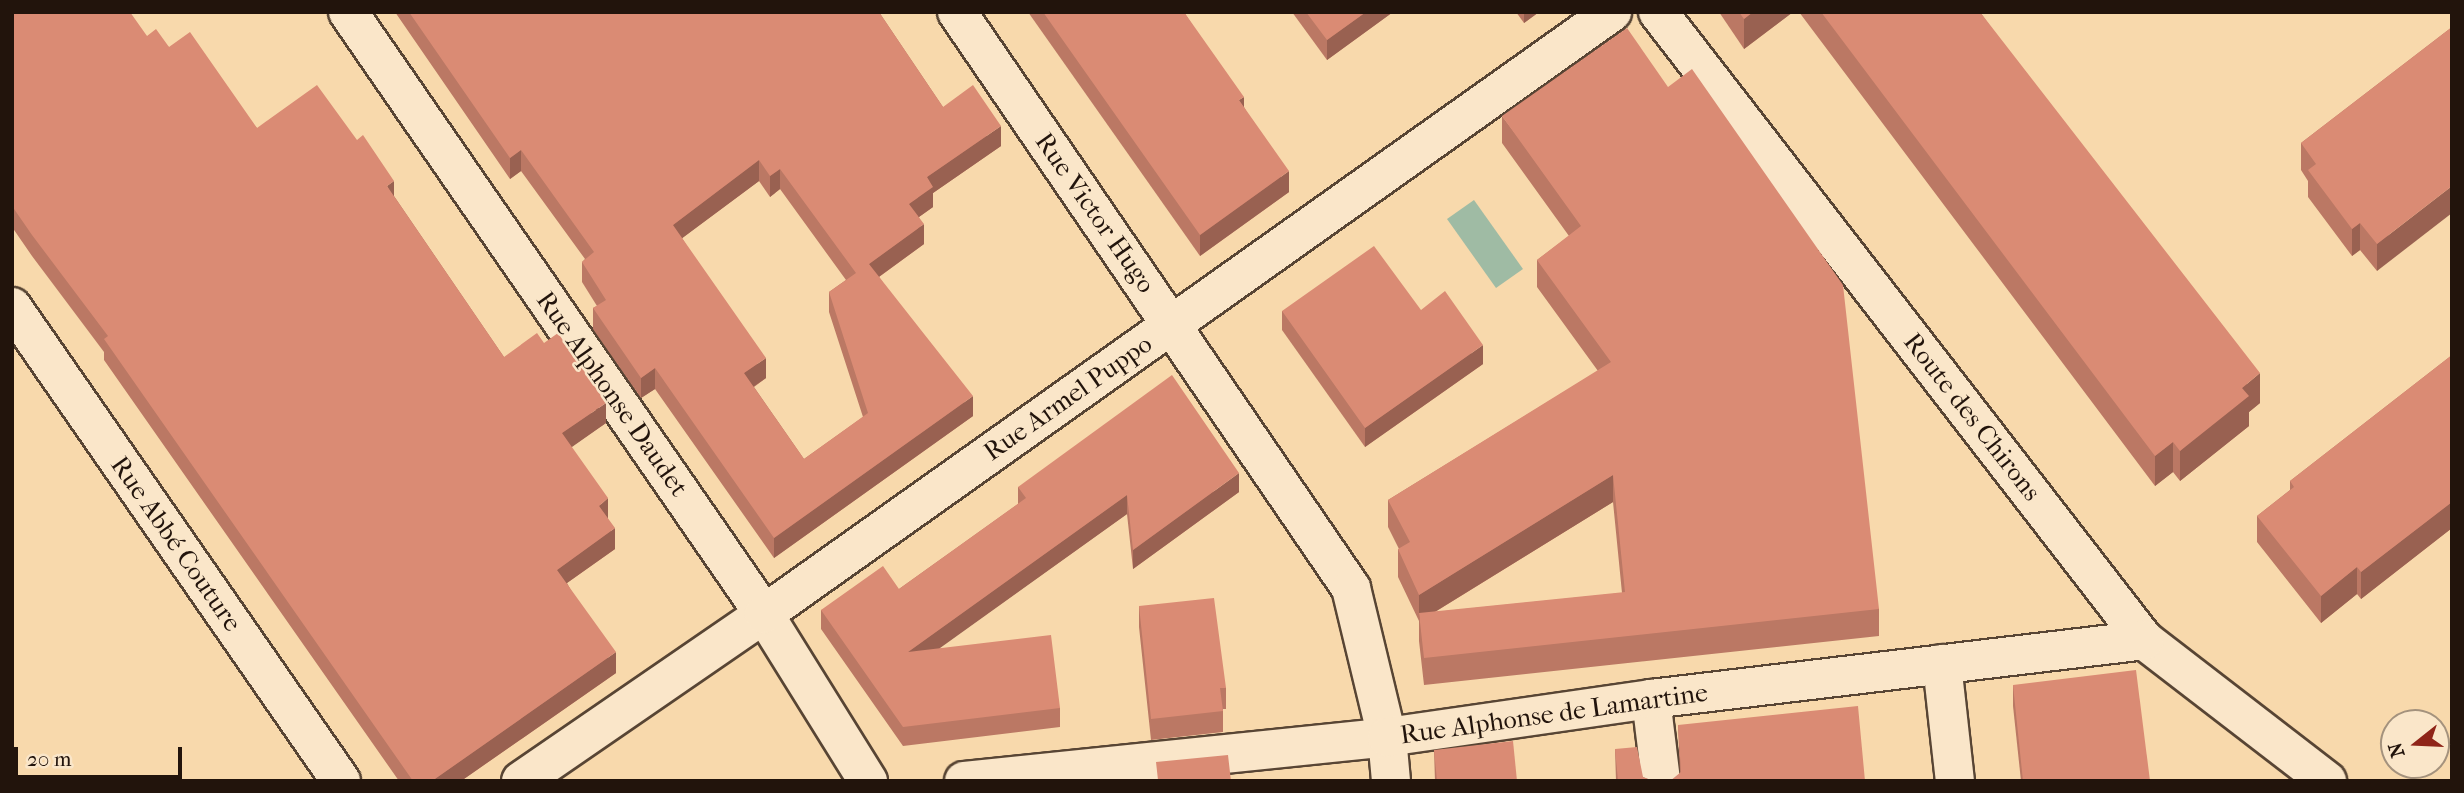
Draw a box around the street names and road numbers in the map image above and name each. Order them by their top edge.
street label: Rue Victor Hugo [1028,127,1162,299]
street label: Rue Alphonse Daudet [530,286,694,502]
street label: Route des Chirons [1897,327,2047,507]
street label: Rue Armel Puppo [978,328,1158,468]
street label: Rue Abbé Couture [104,450,248,638]
street label: Rue Alphonse de Lamartine [1398,677,1710,751]

